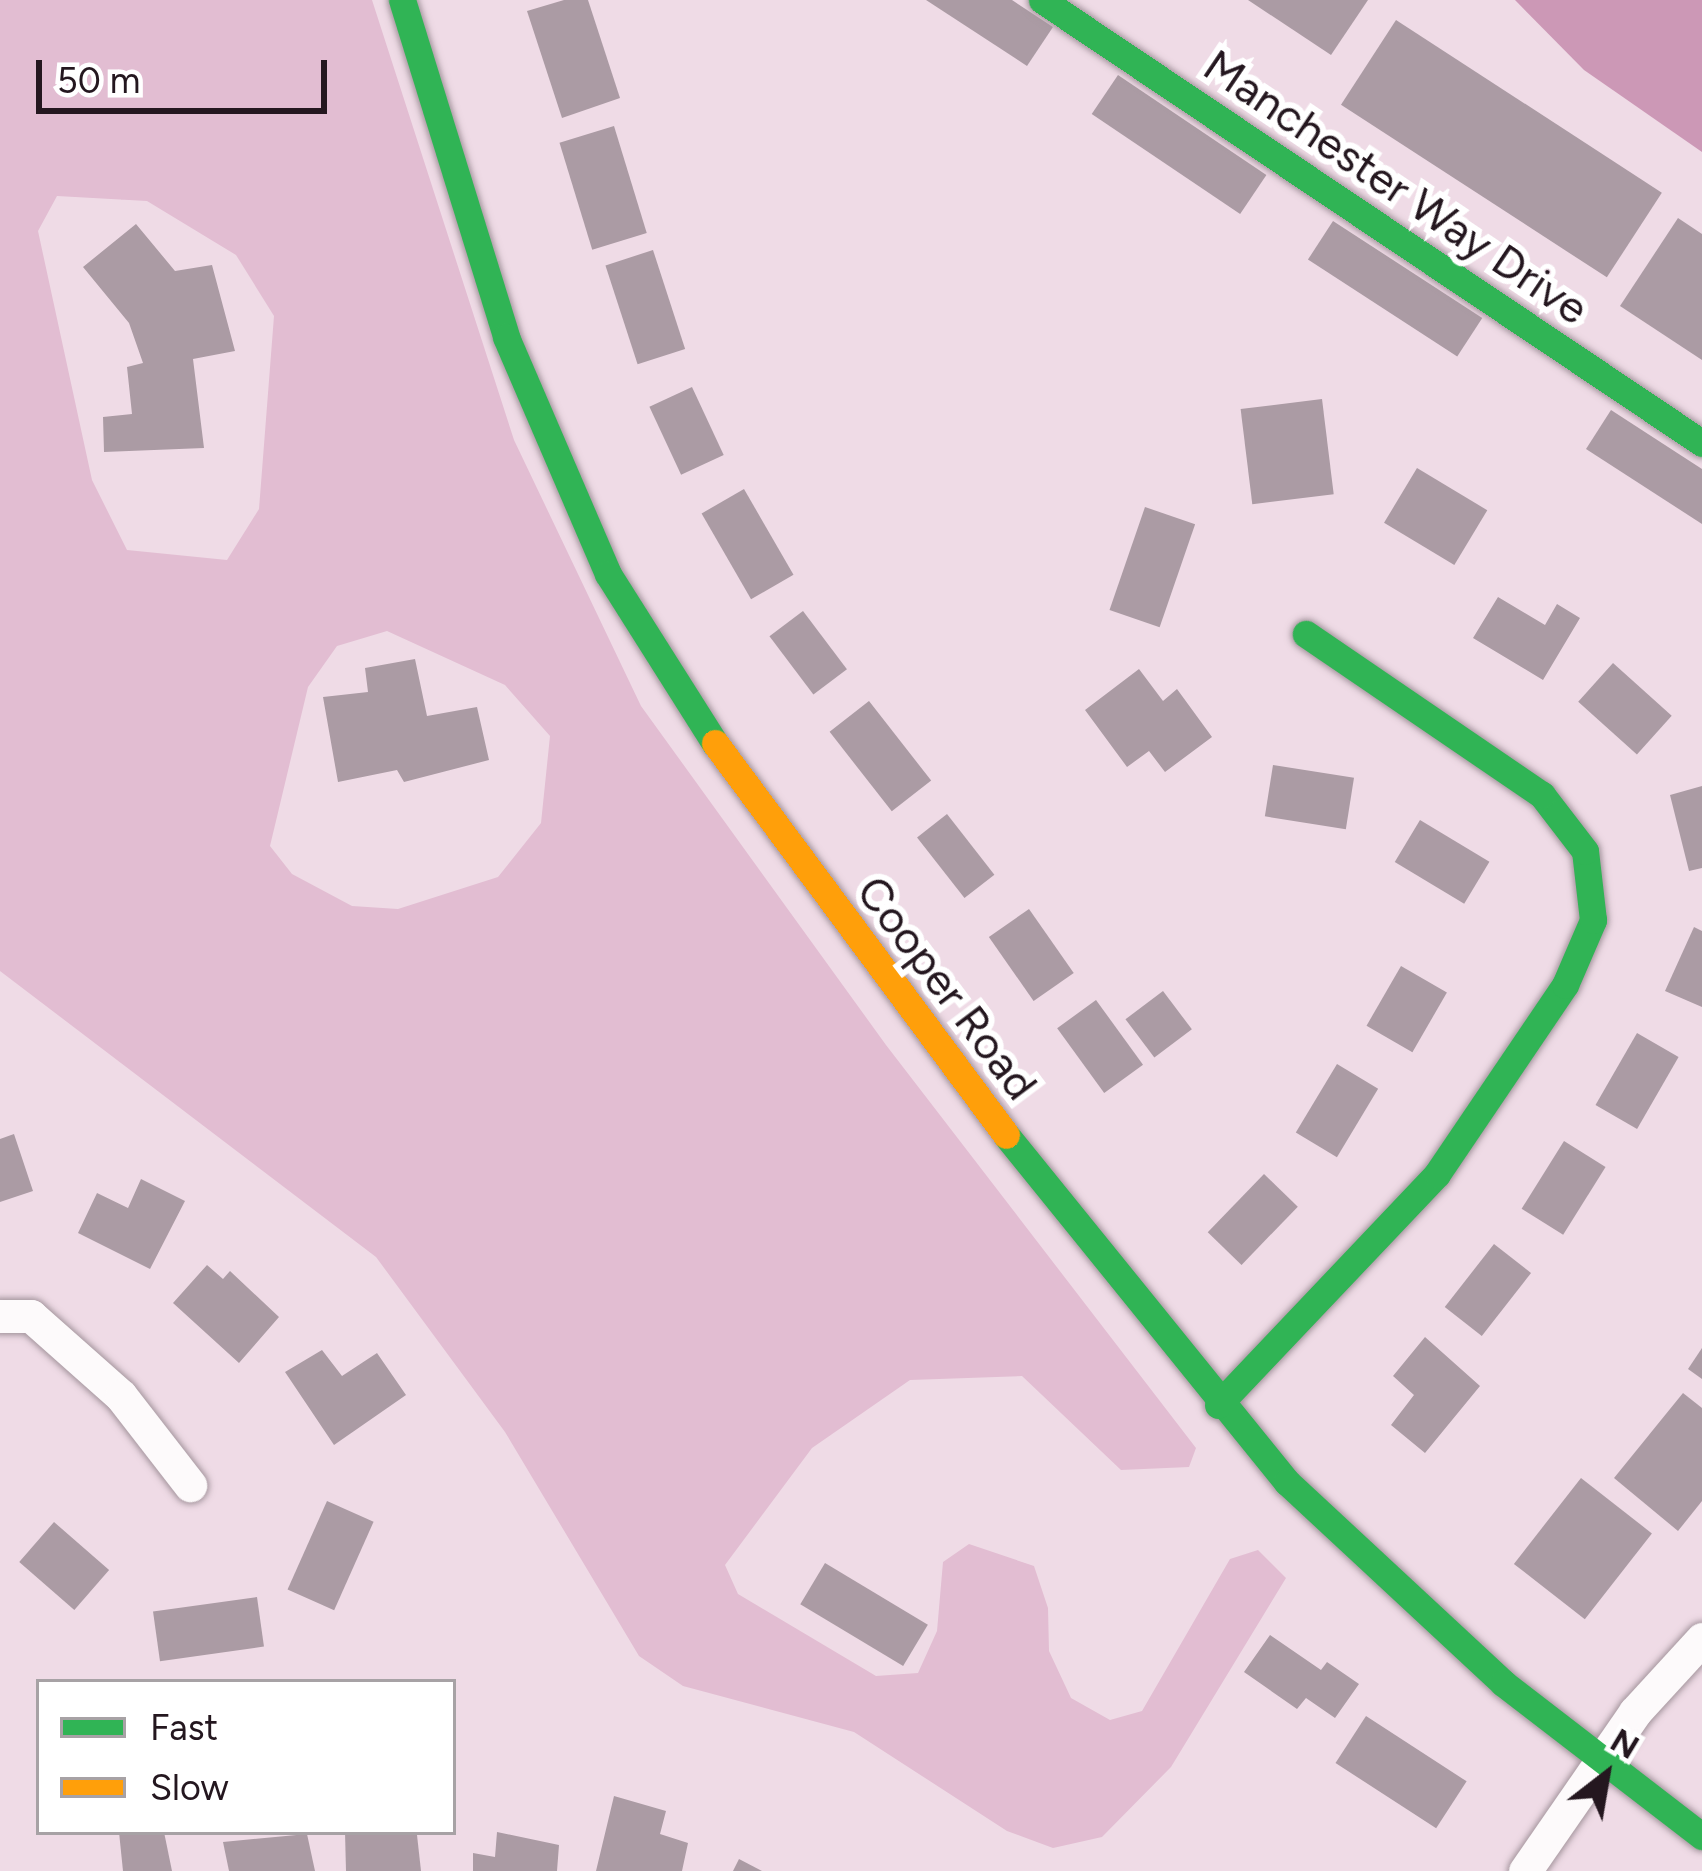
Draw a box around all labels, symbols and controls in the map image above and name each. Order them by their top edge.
scale bar [42,36,333,110]
street label: Manchester Way Drive [1194,38,1598,336]
text: 50 m [57,59,140,102]
street label: Cooper Road [845,866,1049,1110]
legend [36,1679,456,1835]
text: Fast [150,1706,218,1749]
north arrow [1546,1715,1666,1835]
text: N [1604,1720,1646,1767]
text: Slow [150,1766,229,1809]

